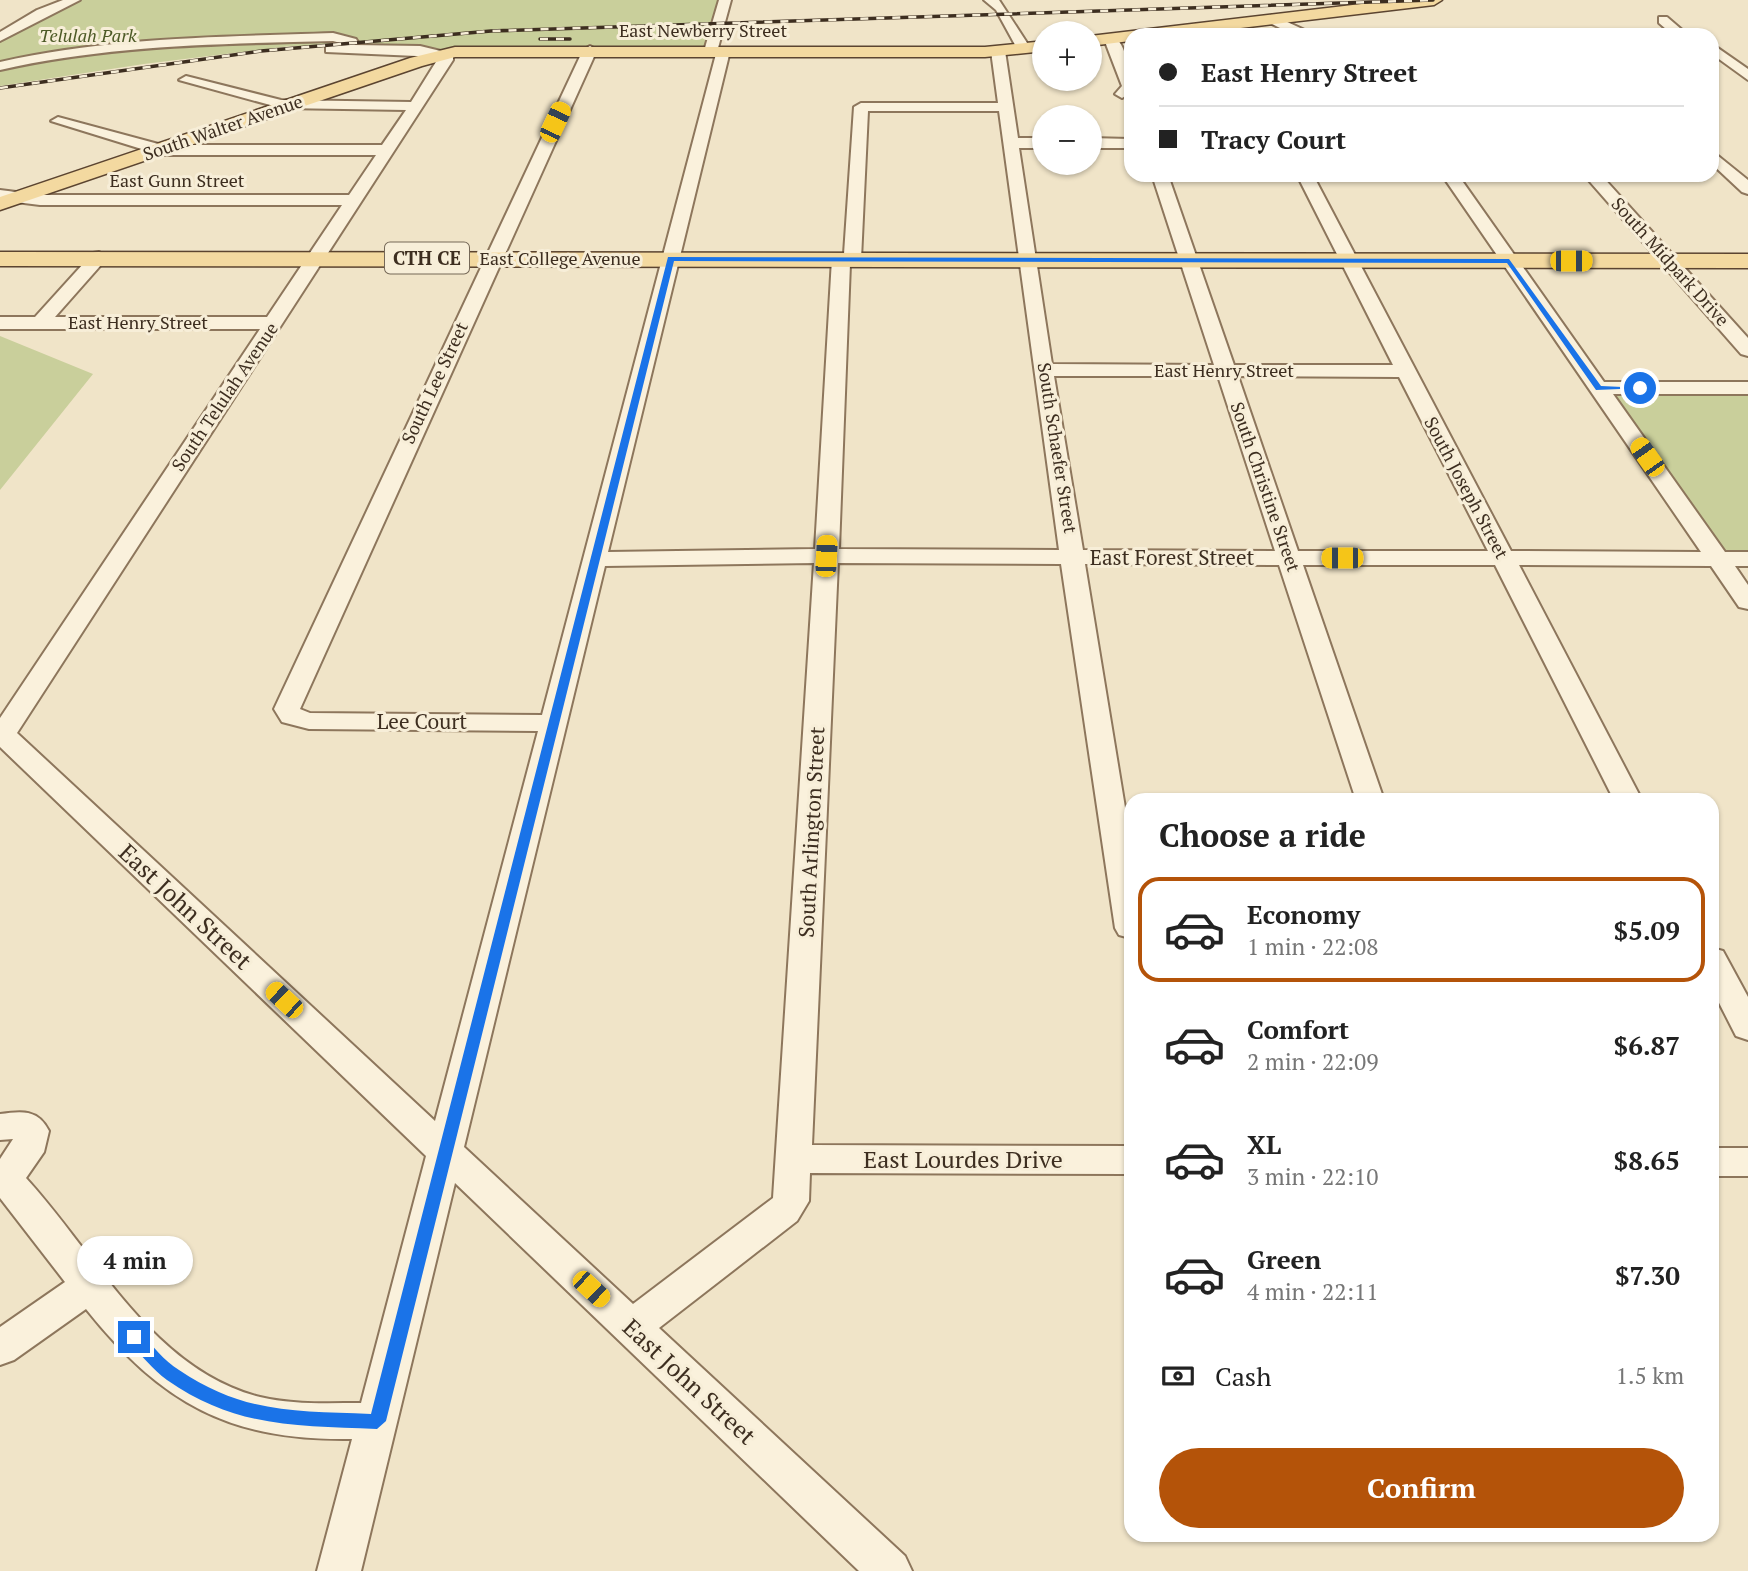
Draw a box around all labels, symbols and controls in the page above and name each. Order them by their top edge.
street label: East Newberry Street [619,18,787,42]
map controls [1032,21,1102,175]
button: + [1032,21,1102,91]
park label: Telulah Park [39,23,137,47]
text: East Henry Street [1201,55,1418,89]
street label: South Walter Avenue [140,88,306,166]
car [537,99,574,145]
button: − [1032,105,1102,175]
text: Tracy Court [1201,122,1346,156]
street label: East Gunn Street [110,168,245,192]
street label: South Midpark Drive [1607,192,1735,331]
road number: CTH CE [385,242,469,274]
street label: East College Avenue [480,246,640,270]
car [1551,251,1593,272]
street label: East Henry Street [68,310,208,334]
street label: South Telulah Avenue [165,317,283,475]
street label: South Lee Street [395,317,473,447]
street label: East Henry Street [1154,358,1294,382]
street label: South Schaefer Street [1033,361,1083,535]
route start [1624,372,1656,404]
street label: South Christine Street [1226,399,1306,575]
street label: South Joseph Street [1419,412,1515,563]
car [1627,434,1668,480]
car [815,534,838,578]
street label: East Forest Street [1090,543,1254,571]
car [1322,548,1364,569]
street label: Lee Court [377,707,467,735]
street label: South Arlington Street [791,725,831,938]
text: Choose a ride [1159,814,1366,856]
street label: East John Street [112,836,259,976]
text: Economy [1247,897,1360,931]
icon: car [1163,898,1226,961]
text: $5.09 [1614,913,1680,947]
text: 1 min · 22:08 [1247,931,1379,962]
car [262,978,307,1022]
text: Comfort [1247,1012,1349,1046]
icon: car [1163,1013,1226,1076]
text: $6.87 [1614,1028,1680,1062]
text: 2 min · 22:09 [1247,1046,1379,1077]
text: XL [1247,1127,1281,1161]
icon: car [1163,1128,1226,1191]
street label: East Lourdes Drive [863,1143,1063,1175]
text: $8.65 [1614,1143,1680,1177]
text: 3 min · 22:10 [1247,1161,1379,1192]
callout: 4 min [76,1236,192,1284]
text: Green [1247,1242,1321,1276]
icon: car [1163,1243,1226,1306]
text: 4 min [104,1245,166,1276]
text: $7.30 [1615,1258,1680,1292]
car [569,1267,614,1311]
text: 4 min · 22:11 [1247,1276,1379,1307]
street label: East John Street [616,1311,763,1451]
route end [118,1321,150,1353]
icon: cash [1159,1357,1197,1395]
text: Cash [1215,1359,1271,1393]
text: 1.5 km [1616,1360,1684,1391]
button: Confirm [1159,1448,1684,1528]

